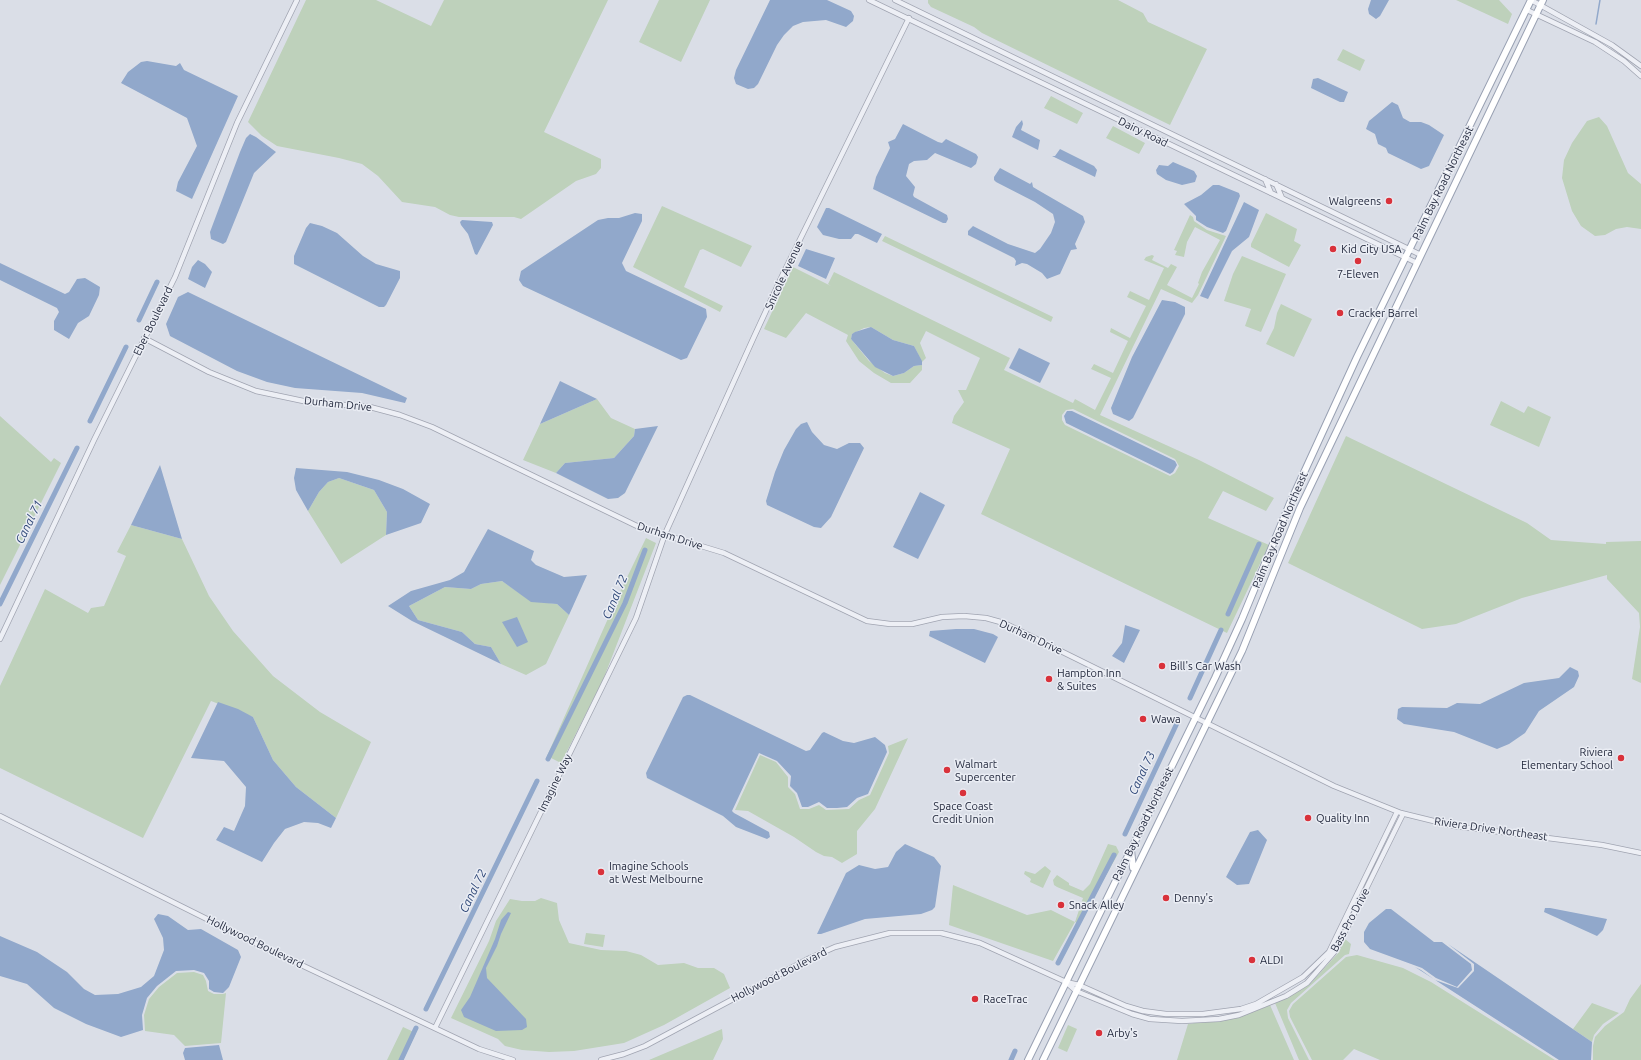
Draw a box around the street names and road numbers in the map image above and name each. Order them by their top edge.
street label: Dairy Road [1116,114,1170,150]
street label: Palm Bay Road Northeast [1410,124,1476,242]
street label: Snicole Avenue [762,238,806,312]
street label: Eber Boulevard [130,284,176,358]
street label: Durham Drive [303,394,373,414]
street label: Palm Bay Road Northeast [1249,470,1311,590]
street label: Durham Drive [636,519,704,553]
street label: Durham Drive [997,617,1065,657]
street label: Imagine Way [535,752,575,814]
street label: Palm Bay Road Northeast [1110,765,1176,883]
street label: Riviera Drive Northeast [1433,815,1549,843]
street label: Bass Pro Drive [1328,886,1372,954]
street label: Hollywood Boulevard [204,913,306,971]
street label: Hollywood Boulevard [729,945,829,1005]

